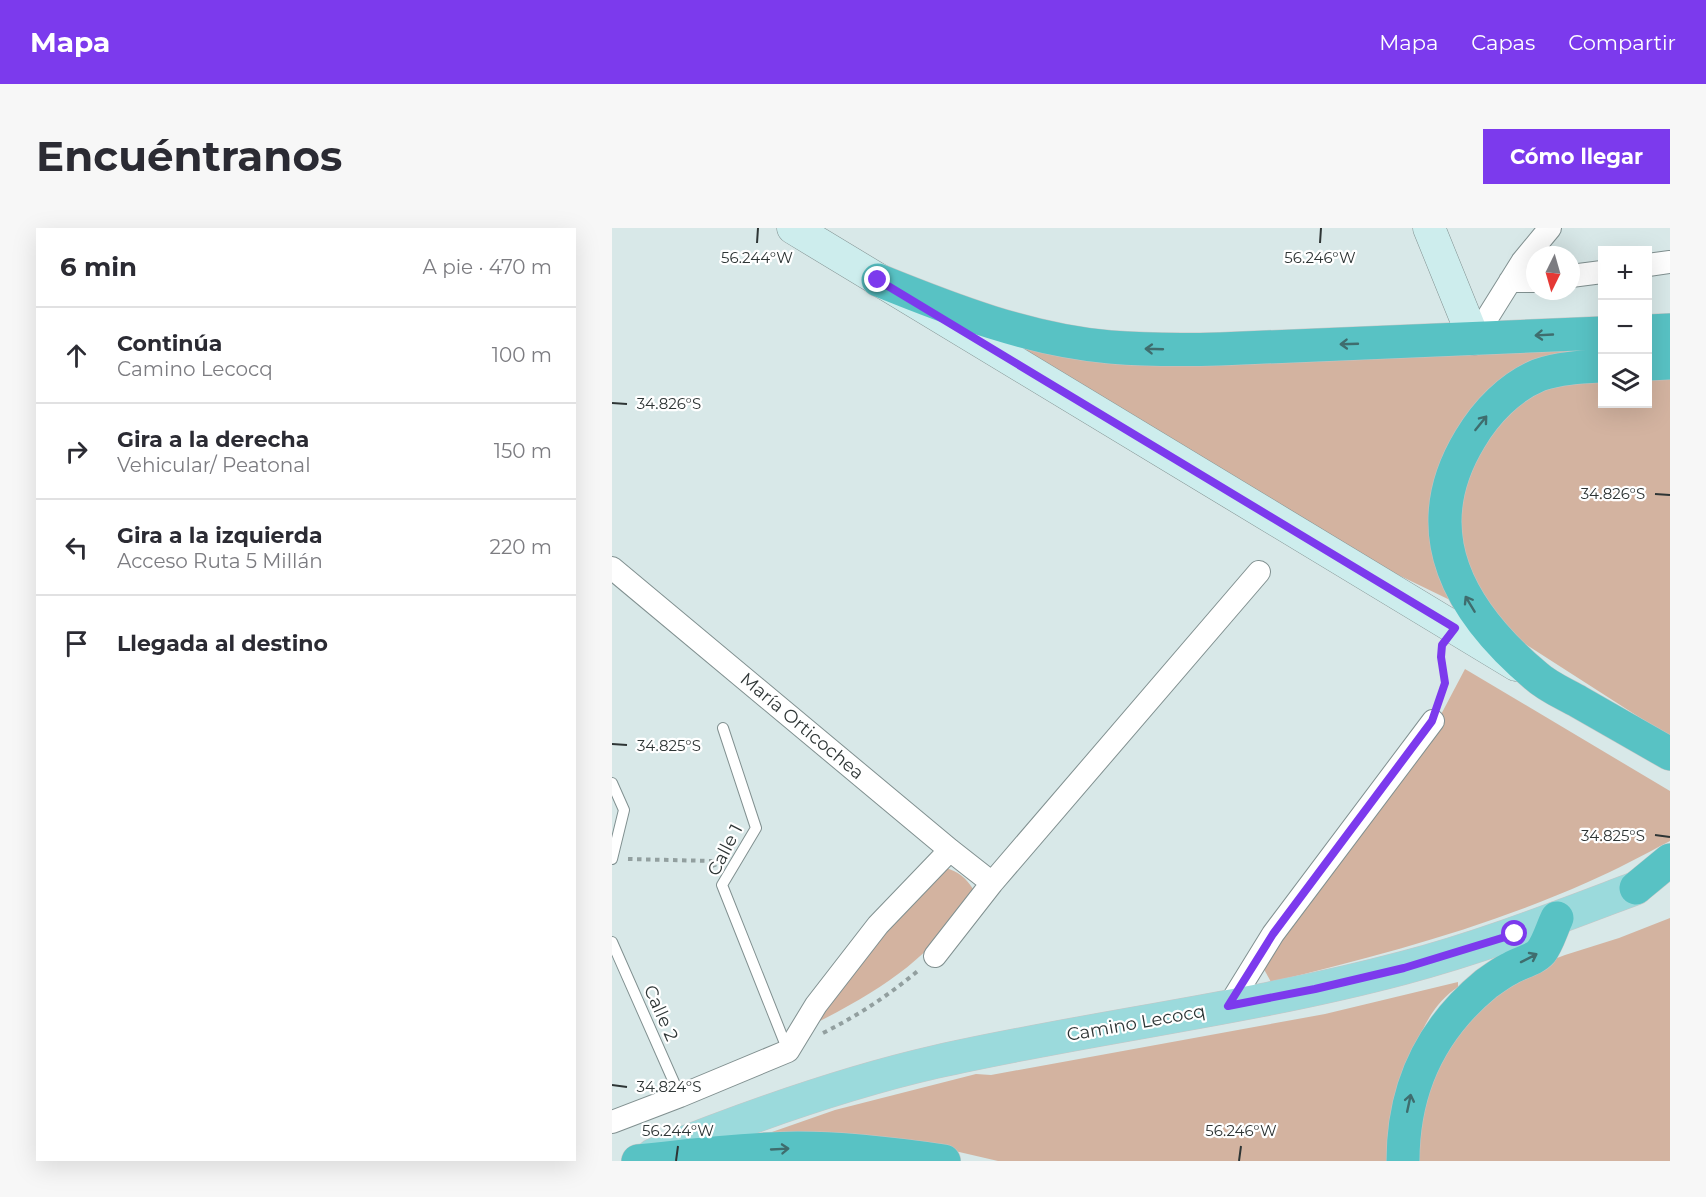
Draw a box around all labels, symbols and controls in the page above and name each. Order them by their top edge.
text: Mapa [30,25,110,59]
text: Mapa [1379,30,1438,55]
text: Capas [1471,30,1535,55]
text: Compartir [1568,30,1676,55]
button: Cómo llegar [1483,129,1670,184]
text: Encuéntranos [36,130,342,182]
north arrow [1526,246,1580,300]
map controls [1598,246,1652,408]
button: + [1598,246,1652,300]
text: 56.244°W [721,248,793,267]
text: 56.246°W [1284,248,1356,267]
text: 6 min [60,251,137,283]
text: A pie · 470 m [423,255,552,279]
route end [864,266,890,292]
button: − [1598,300,1652,354]
text: Continúa [117,330,222,357]
one-way arrow [1535,330,1555,341]
one-way arrow [1340,338,1360,349]
icon: ahead [60,339,93,372]
text: 100 m [492,343,552,367]
one-way arrow [1145,344,1165,355]
button: layers [1598,354,1652,408]
text: Camino Lecocq [117,357,273,381]
text: 34.826°S [637,394,701,413]
one-way arrow [1474,415,1487,431]
text: Gira a la derecha [117,426,309,453]
icon: right [60,435,93,468]
text: 150 m [494,439,552,463]
text: Vehicular/ Peatonal [117,453,311,477]
text: 34.826°S [1581,484,1645,503]
text: Gira a la izquierda [117,522,323,549]
icon: left [60,531,93,564]
text: 220 m [490,535,552,559]
text: Acceso Ruta 5 Millán [117,549,323,573]
one-way arrow [1463,596,1475,613]
icon: arrive [60,627,93,660]
text: Llegada al destino [117,630,328,657]
street label: María Orticochea [736,668,868,784]
text: 34.825°S [637,736,701,755]
street label: Calle 1 [703,820,747,880]
text: 34.825°S [1581,826,1645,845]
route start [1501,920,1527,946]
one-way arrow [1520,952,1538,964]
street label: Calle 2 [639,982,683,1044]
street label: Camino Lecocq [1065,1000,1207,1046]
text: 34.824°S [636,1077,702,1096]
one-way arrow [1404,1094,1416,1113]
text: 56.244°W [642,1121,714,1140]
text: 56.246°W [1205,1121,1277,1140]
one-way arrow [769,1144,789,1155]

